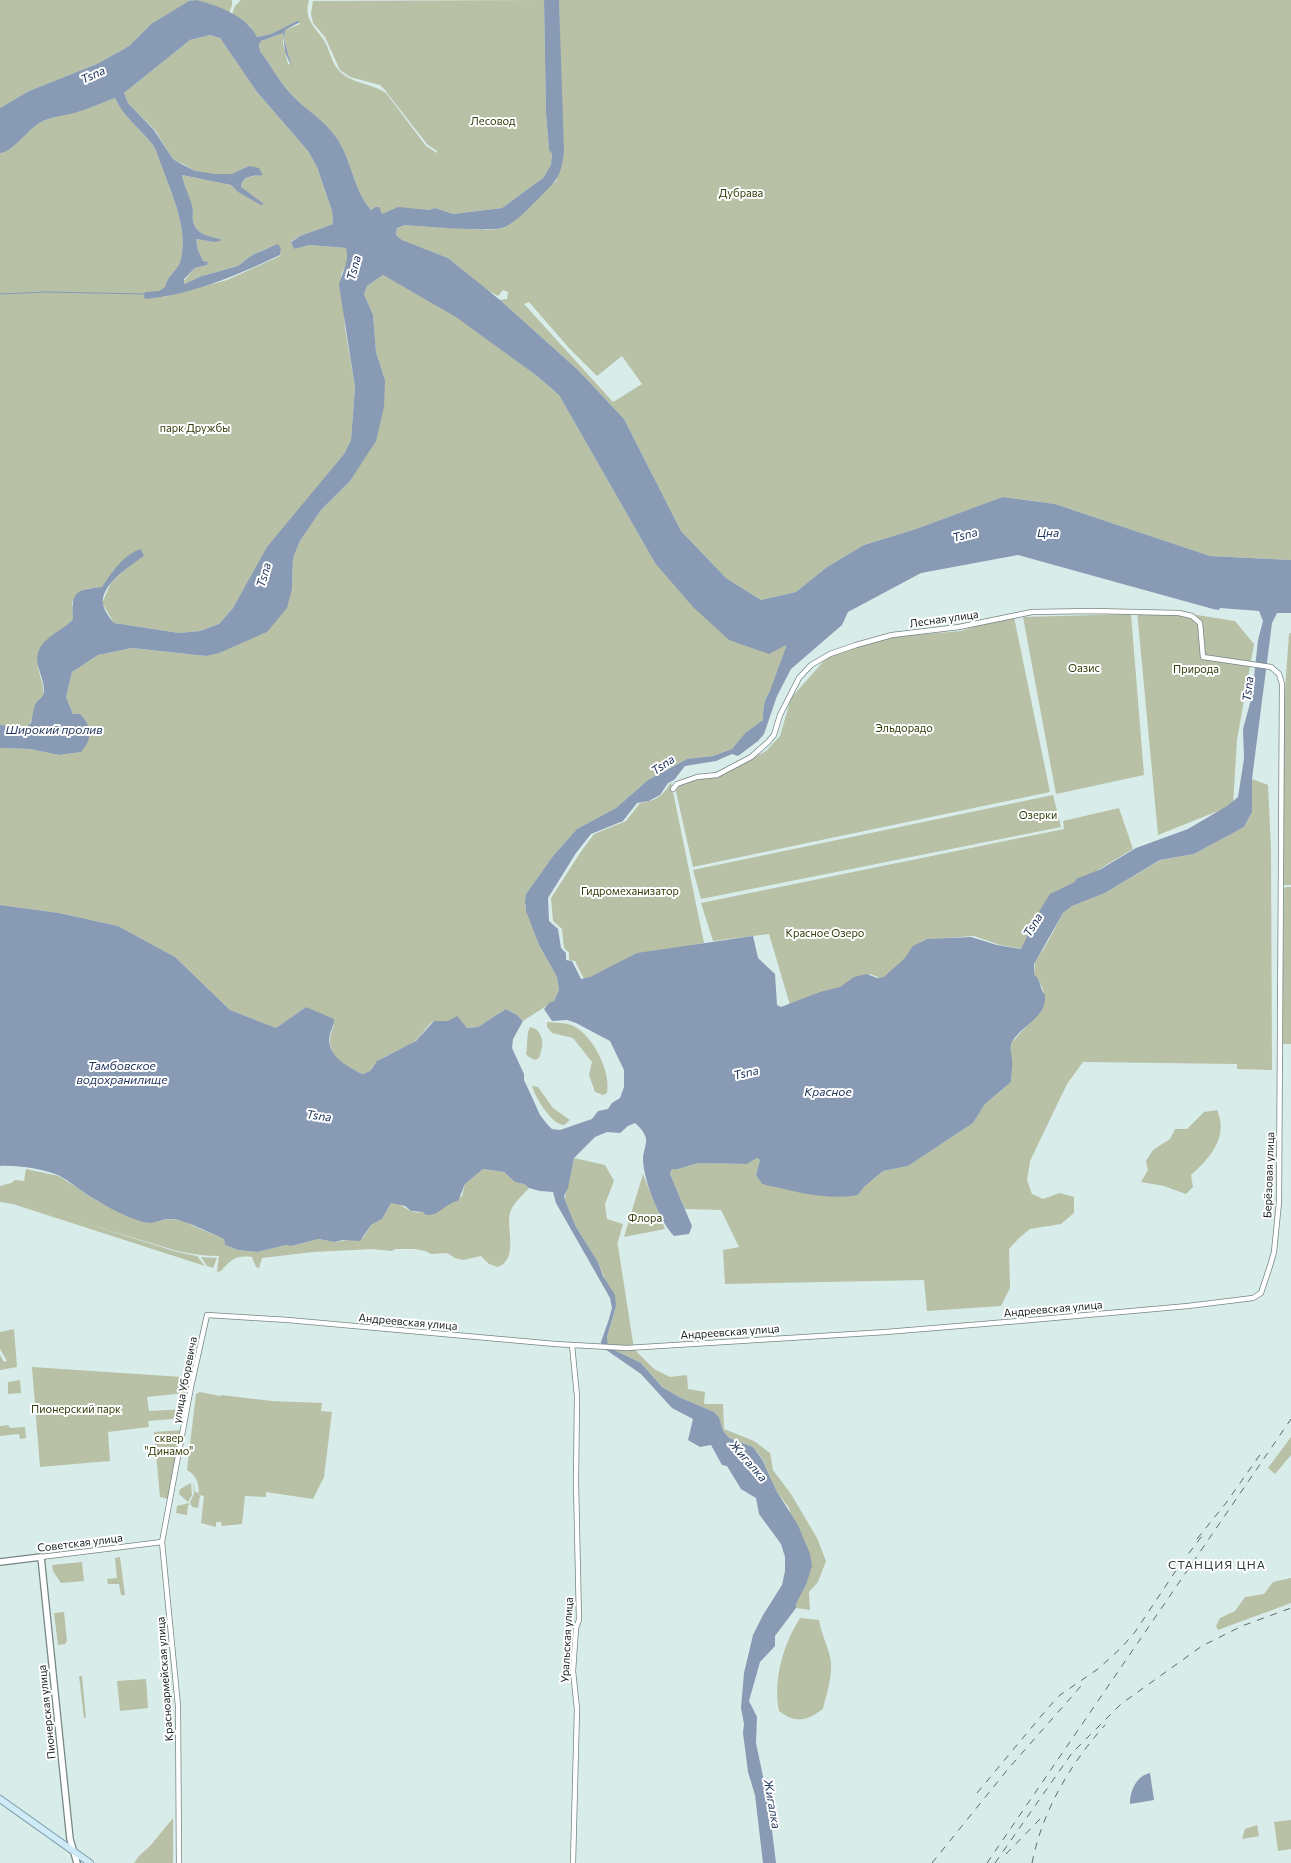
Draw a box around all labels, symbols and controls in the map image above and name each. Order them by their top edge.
water label: Tsna [78,63,108,87]
park label: Лесовод [471,114,515,128]
park label: Дубрава [719,186,763,200]
water label: Tsna [344,254,364,282]
park label: парк Дружбы [160,421,230,435]
water label: Tsna [951,525,979,545]
water label: Цна [1037,526,1059,540]
water label: Tsna [254,561,274,589]
street label: Лесная улица [909,608,979,630]
park label: Оазис [1068,661,1100,675]
park label: Природа [1173,662,1219,676]
water label: Tsna [1240,676,1256,702]
park label: Эльдорадо [875,721,933,735]
water label: Широкий пролив [5,723,103,737]
water label: Tsna [648,752,678,778]
park label: Озерки [1019,808,1057,822]
park label: Гидромеханизатор [581,884,679,898]
water label: Tsna [1020,910,1046,940]
park label: Красное Озеро [786,926,864,940]
water label: Тамбовское водохранилище [76,1059,168,1087]
water label: Tsna [732,1063,760,1083]
water label: Красное [804,1085,852,1099]
water label: Tsna [305,1107,333,1125]
street label: Берёзовая улица [1261,1132,1277,1218]
park label: Флора [628,1211,662,1225]
street label: Андреевская улица [1003,1298,1103,1320]
street label: Андреевская улица [358,1311,458,1333]
street label: Андреевская улица [680,1322,780,1342]
street label: улица Уборевича [170,1335,200,1425]
park label: Пионерский парк [31,1402,121,1416]
park label: сквер "Динамо" [145,1431,193,1457]
water label: Жигалка [726,1437,770,1485]
street label: Советская улица [37,1531,123,1555]
district label: СТАНЦИЯ ЦНА [1168,1558,1266,1572]
street label: Уральская улица [558,1597,576,1683]
street label: Красноармейская улица [154,1616,176,1742]
street label: Пионерская улица [35,1664,59,1760]
water label: Жигалка [761,1778,783,1830]

